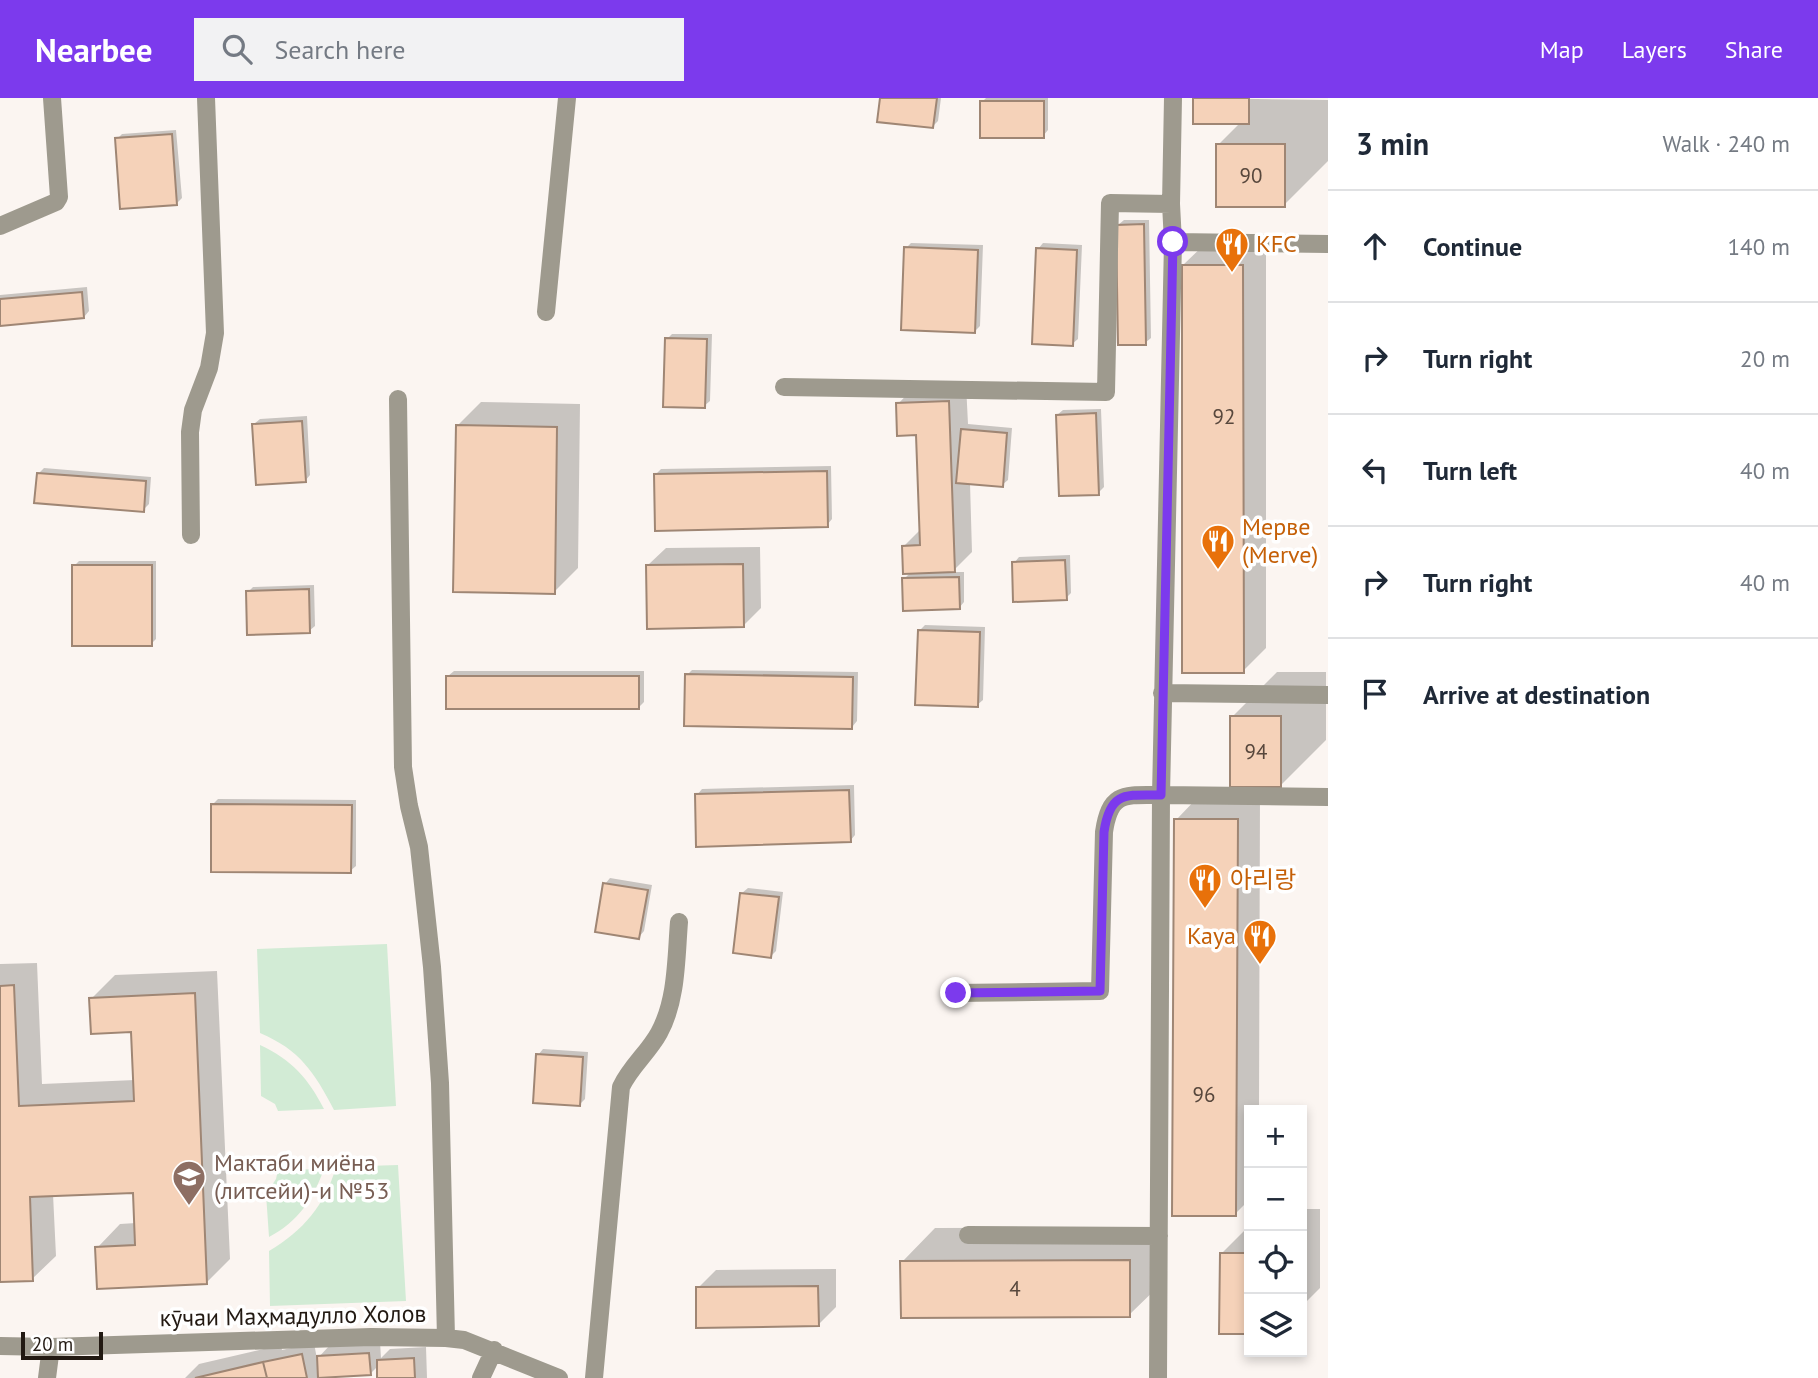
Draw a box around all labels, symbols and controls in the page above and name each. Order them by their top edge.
search box [194,18,684,81]
text: Nearbee [35,28,152,71]
icon: search [218,30,256,68]
text: Search here [274,33,406,66]
text: Map [1540,34,1584,65]
text: Layers [1622,34,1687,65]
text: Share [1725,34,1783,65]
text: 3 min [1356,124,1429,163]
text: Walk · 240 m [1663,129,1790,158]
house number: 90 [1240,162,1262,189]
restaurant icon: KFC [1213,225,1251,274]
route start [1157,226,1188,257]
icon: ahead [1356,227,1394,265]
place label: KFC [1256,228,1297,259]
text: Continue [1423,230,1522,263]
text: 140 m [1728,232,1790,261]
icon: right [1356,339,1394,377]
text: Turn right [1423,342,1532,375]
text: 20 m [1740,344,1790,373]
house number: 92 [1213,403,1235,430]
icon: left [1356,451,1394,489]
text: Turn left [1423,454,1517,487]
text: 40 m [1740,456,1790,485]
place label: Mерве (Merve) [1242,511,1318,570]
restaurant icon: Mерве (Merve) [1199,522,1237,571]
icon: right [1356,563,1394,601]
text: Turn right [1423,566,1532,599]
text: 40 m [1740,568,1790,597]
icon: arrive [1356,675,1394,713]
text: Arrive at destination [1423,678,1650,711]
house number: 94 [1245,738,1267,765]
restaurant icon: 아리랑 [1186,861,1224,910]
place label: 아리랑 [1230,864,1296,895]
restaurant icon: Kaya [1241,917,1279,966]
place label: Kaya [1187,920,1236,951]
route end [940,977,971,1008]
house number: 96 [1193,1081,1215,1108]
map controls [1244,1105,1307,1357]
button: + [1244,1105,1307,1168]
place label: Мактаби миёна (литсейи)-и №53 [214,1147,389,1206]
school or university icon: Мактаби миёна (литсейи)-и №53 [170,1158,208,1207]
button: − [1244,1168,1307,1231]
button: locate [1244,1231,1307,1294]
house number: 4 [1009,1275,1021,1302]
button: layers [1244,1294,1307,1357]
street label: кӯчаи Маҳмадулло Холов [159,1298,427,1333]
scale bar [21,1329,103,1361]
text: 20 m [32,1332,73,1356]

